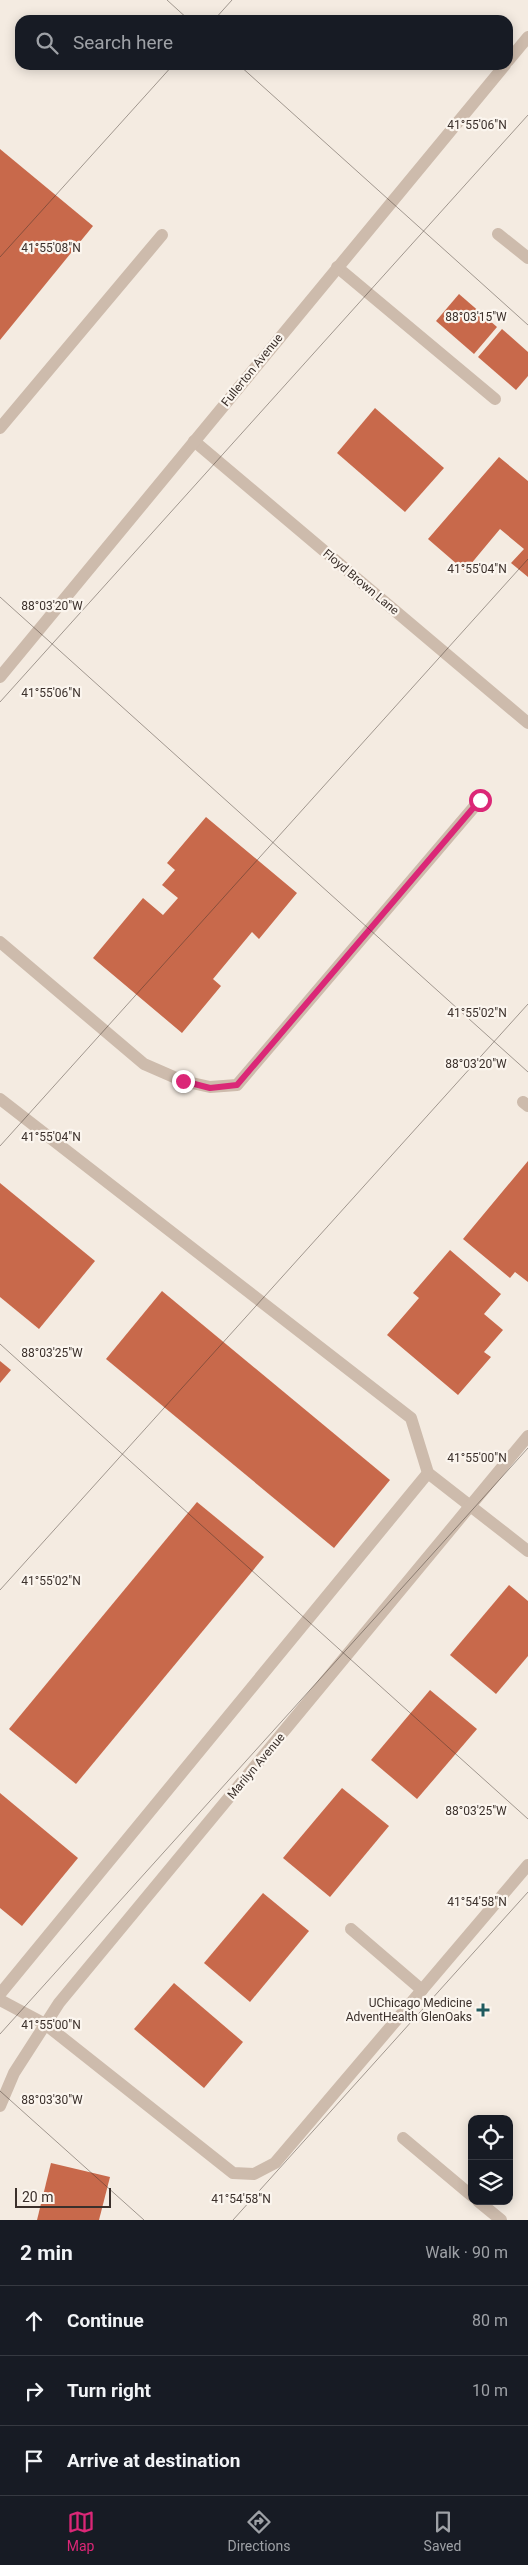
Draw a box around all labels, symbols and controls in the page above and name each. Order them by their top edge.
search box [15,15,513,70]
icon: search [33,29,61,57]
text: Search here [73,31,173,54]
text: 41°55'06"N [447,118,507,132]
text: 41°55'08"N [21,241,81,255]
text: 88°03'15"W [445,310,507,324]
street label: Fullerton Avenue [218,331,286,409]
street label: Floyd Brown Lane [320,546,402,618]
text: 41°55'04"N [447,562,507,576]
text: 88°03'20"W [21,599,83,613]
text: 41°55'06"N [21,686,81,700]
route start [469,789,492,812]
text: 41°55'02"N [447,1006,507,1020]
text: 88°03'20"W [445,1057,507,1071]
route end [172,1070,195,1093]
text: 41°55'04"N [21,1130,81,1144]
text: 88°03'25"W [21,1346,83,1360]
text: 41°55'00"N [447,1451,507,1465]
text: 41°55'02"N [21,1574,81,1588]
street label: Marilyn Avenue [224,1730,288,1802]
text: 88°03'25"W [445,1804,507,1818]
text: 41°54'58"N [447,1895,507,1909]
place label: UChicago Medicine AdventHealth GlenOaks [346,1996,472,2024]
marker: UChicago Medicine AdventHealth GlenOaks [476,2003,490,2017]
text: 41°55'00"N [21,2018,81,2032]
text: 88°03'30"W [21,2093,83,2107]
map controls [468,2115,513,2205]
button: locate [468,2115,513,2160]
button: layers [468,2160,513,2205]
scale bar [15,2185,111,2208]
text: 20 m [22,2189,54,2205]
text: 41°54'58"N [211,2192,271,2206]
text: 2 min [20,2241,73,2265]
text: Walk · 90 m [425,2243,508,2262]
icon: ahead [20,2307,48,2335]
text: Continue [67,2309,144,2332]
text: 80 m [472,2311,508,2330]
icon: right [20,2377,48,2405]
text: Turn right [67,2379,151,2402]
text: 10 m [472,2381,508,2400]
icon: arrive [20,2447,48,2475]
text: Arrive at destination [67,2449,240,2472]
tab: Map [67,2508,95,2554]
tab: Directions [228,2508,291,2554]
tab: Saved [424,2508,461,2554]

